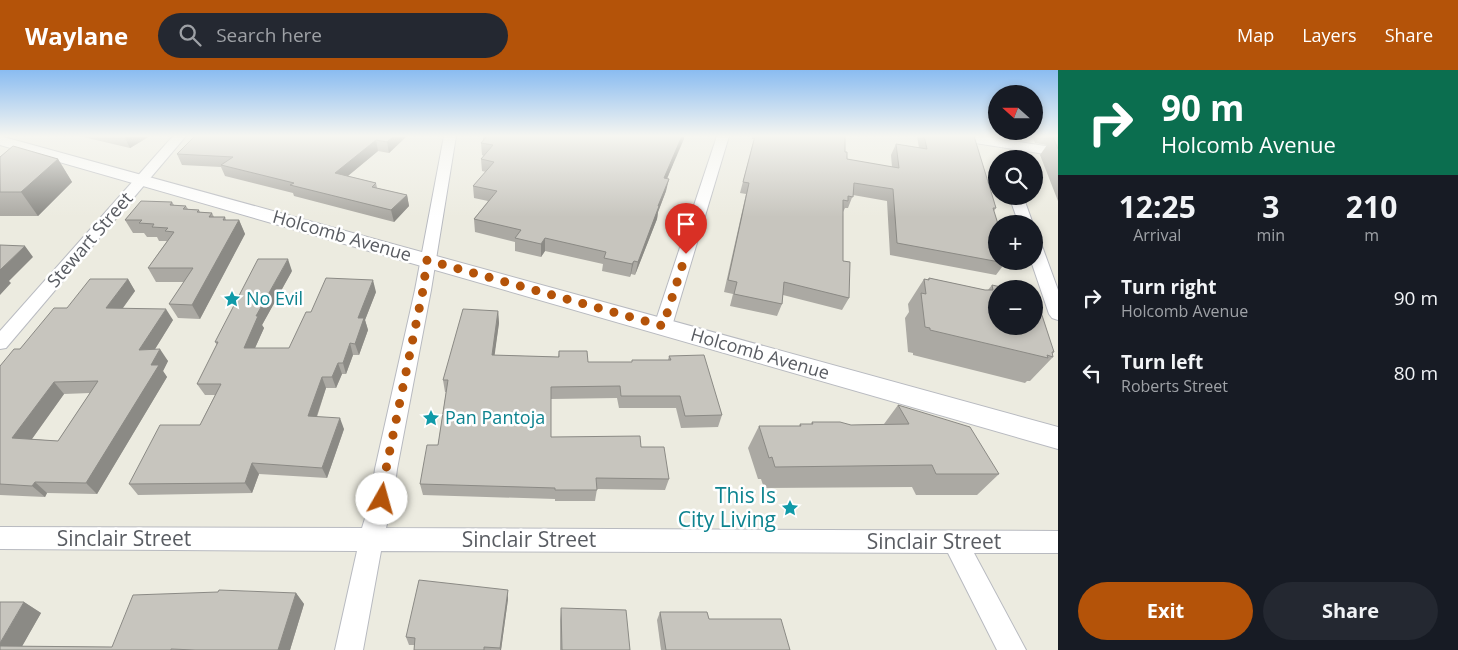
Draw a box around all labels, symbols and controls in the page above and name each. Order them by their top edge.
search box [158,13,508,58]
text: Waylane [25,19,128,52]
icon: search [176,21,204,49]
text: Search here [216,22,322,48]
text: Map [1237,23,1274,47]
text: Layers [1302,23,1357,47]
text: Share [1385,23,1433,47]
text: 90 m [1161,84,1244,131]
north arrow [988,85,1042,140]
map controls [988,85,1043,335]
icon: right [1078,90,1143,155]
text: Holcomb Avenue [1161,129,1336,159]
button: search [988,150,1043,205]
text: 12:25 [1119,186,1196,227]
text: 3 [1262,186,1279,227]
text: 210 [1346,186,1397,227]
street label: Stewart Street [41,187,137,292]
pin [665,203,707,254]
street label: Holcomb Avenue [270,204,414,266]
icon: arrive [672,210,700,238]
button: + [988,215,1043,270]
text: Arrival [1133,224,1181,246]
text: min [1257,224,1285,246]
text: m [1364,224,1379,246]
text: Turn right [1121,274,1216,300]
button: − [988,280,1043,335]
icon: right [1078,284,1106,312]
text: 90 m [1394,285,1438,311]
place label: No Evil [246,286,303,310]
place icon: No Evil [222,289,242,309]
text: Holcomb Avenue [1121,300,1248,322]
street label: Holcomb Avenue [688,322,832,384]
text: Turn left [1121,349,1203,375]
icon: left [1078,359,1106,387]
text: 80 m [1394,360,1438,386]
text: Roberts Street [1121,375,1228,397]
place label: Pan Pantoja [445,405,545,429]
place icon: Pan Pantoja [421,408,441,428]
position arrow [355,472,407,524]
place label: This Is City Living [678,481,776,533]
place icon: This Is City Living [780,498,800,518]
street label: Sinclair Street [57,524,191,552]
street label: Sinclair Street [462,525,596,553]
street label: Sinclair Street [867,527,1001,555]
button: Exit [1078,582,1253,640]
button: Share [1263,582,1438,640]

